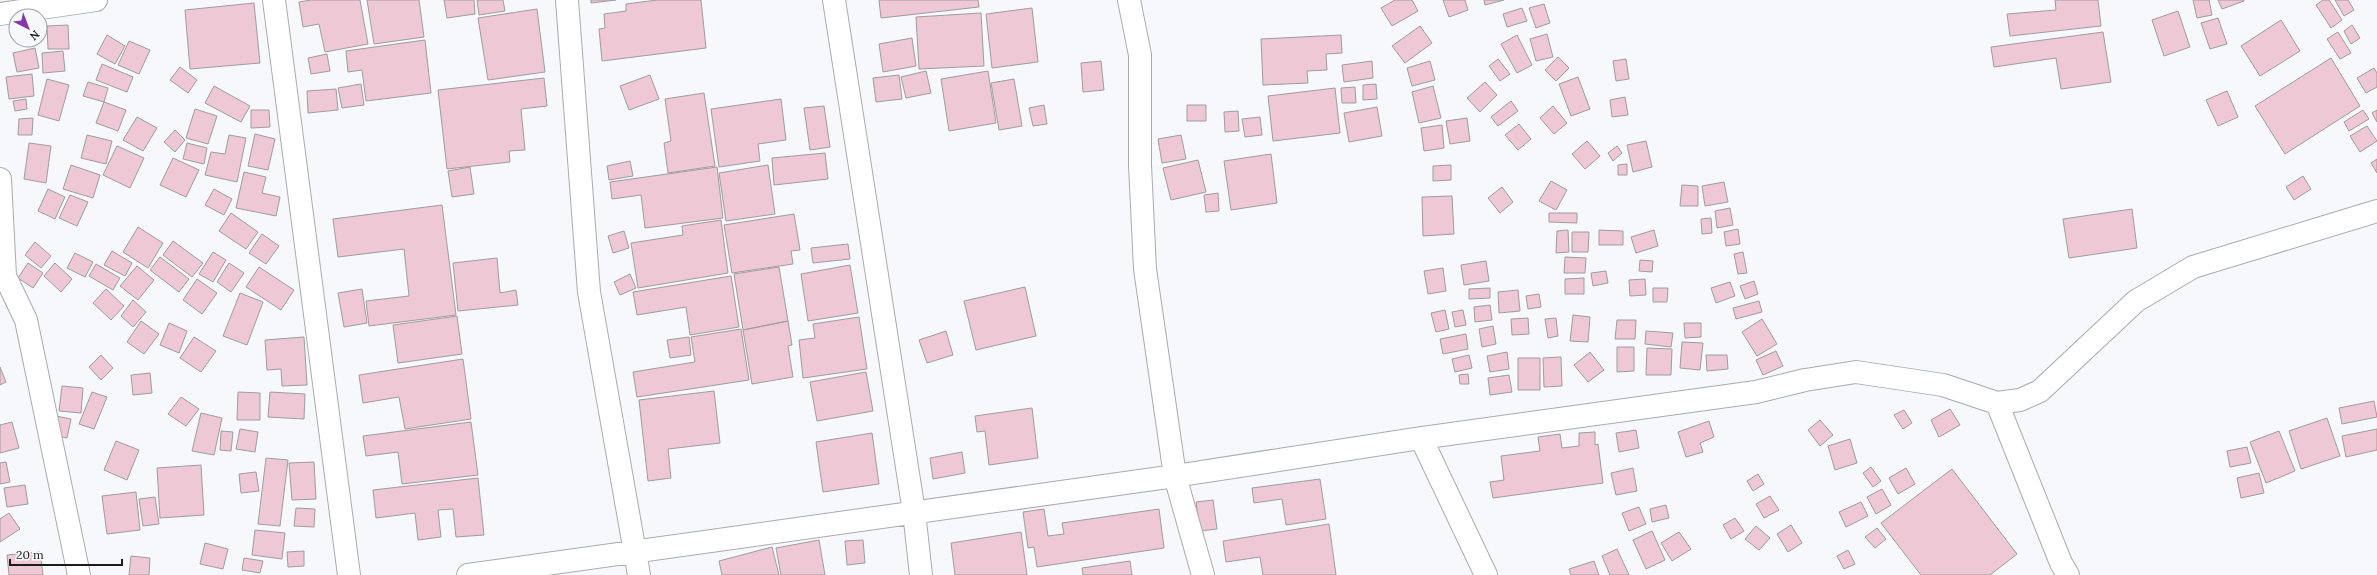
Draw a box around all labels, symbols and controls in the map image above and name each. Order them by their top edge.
north arrow [8,8,48,48]
text: N [26,27,43,44]
scale bar [10,541,122,567]
text: 20 m [16,547,44,562]

